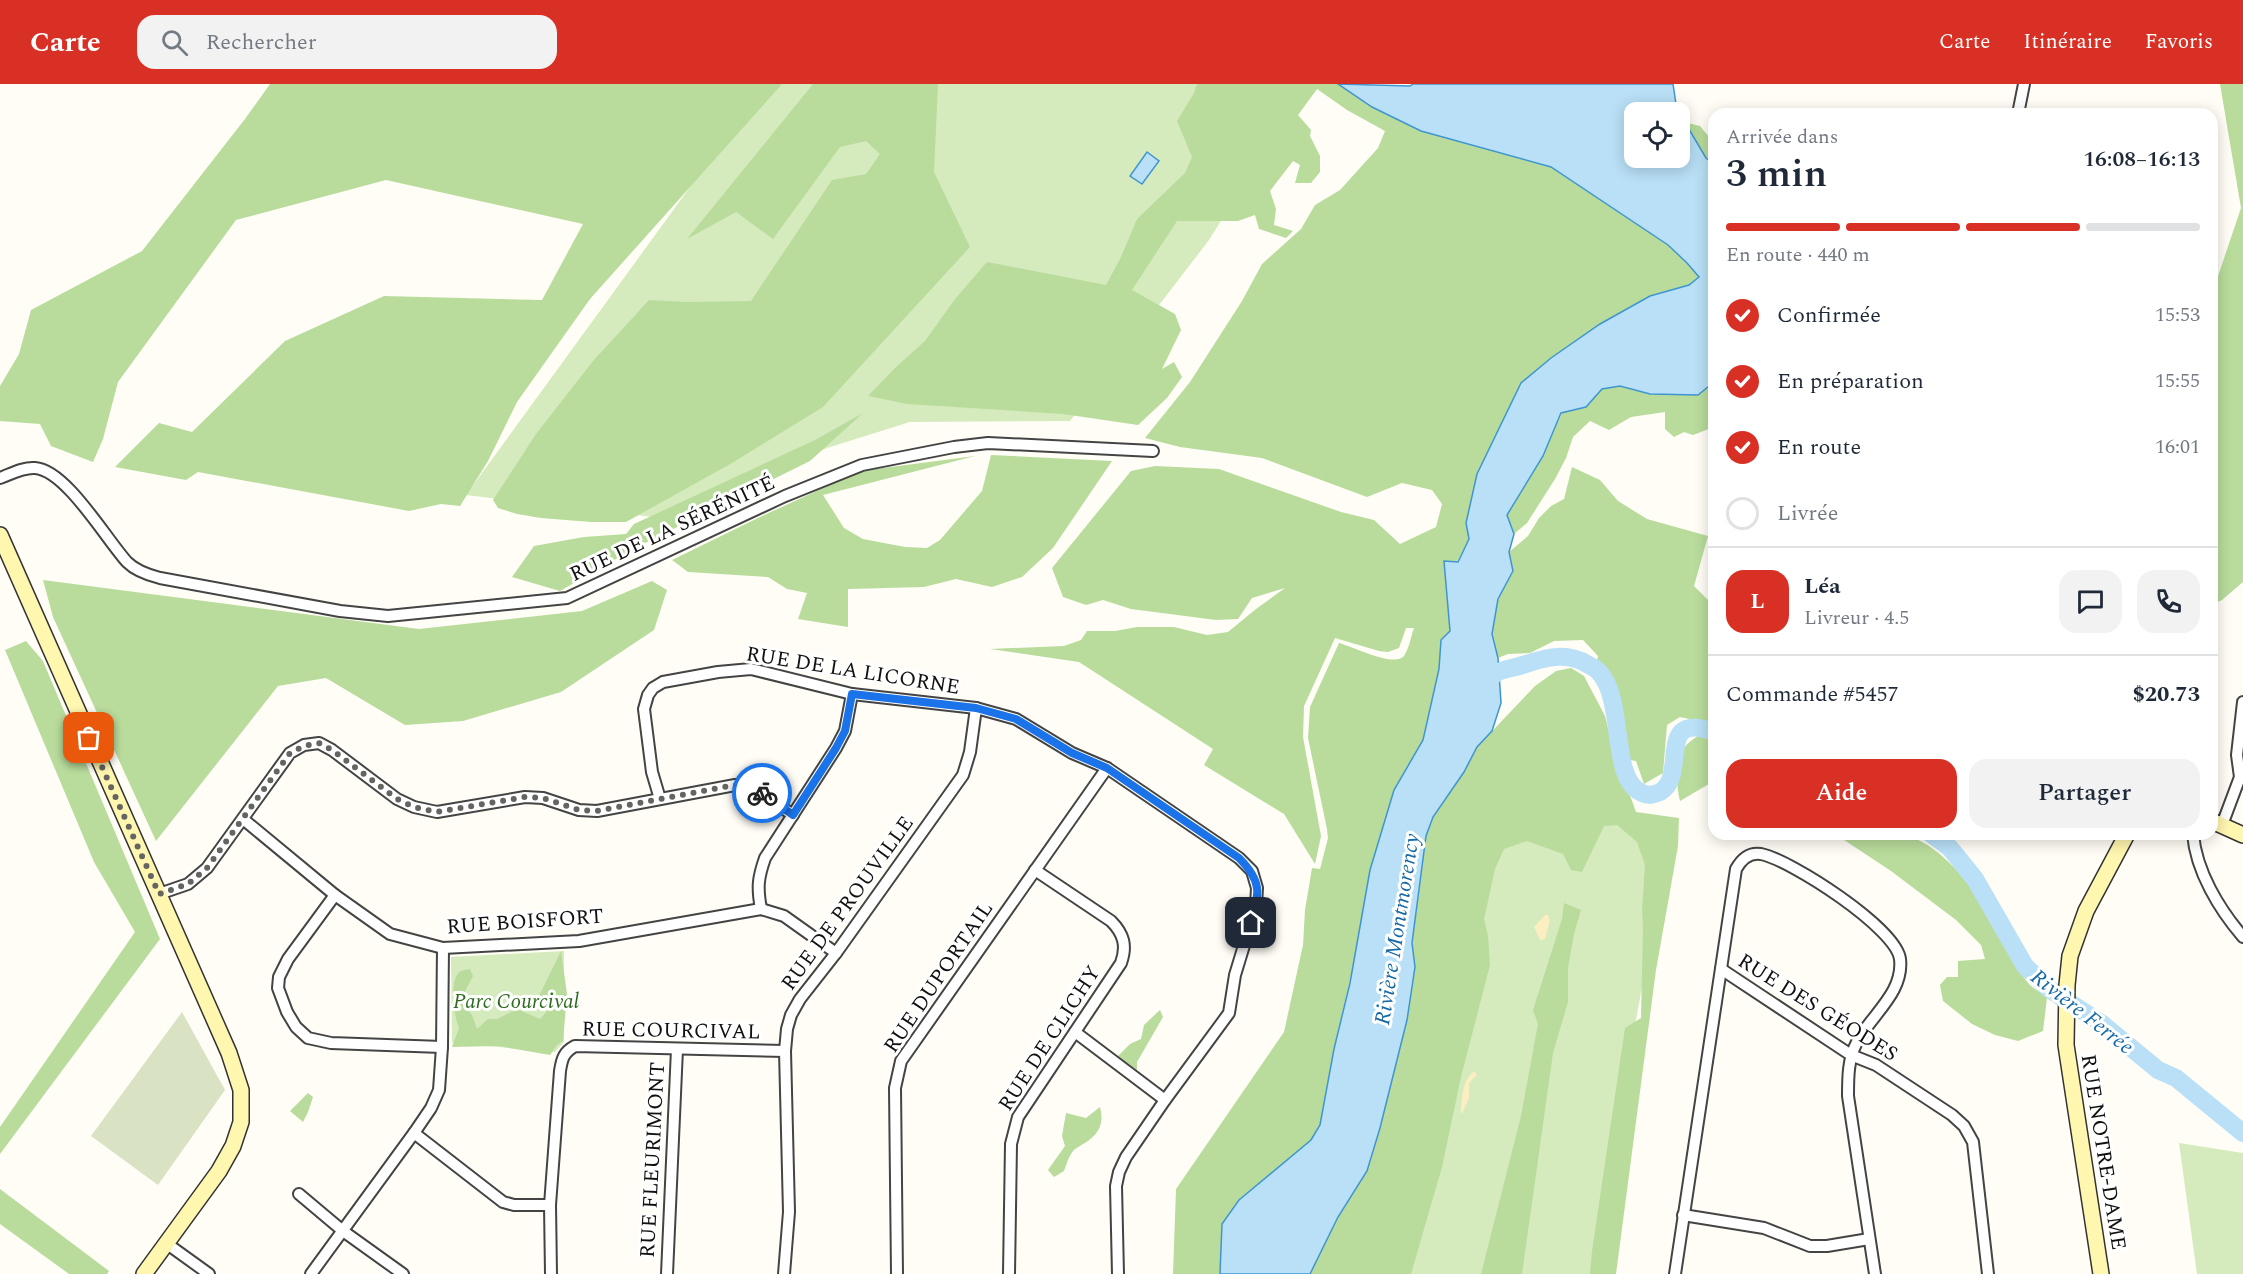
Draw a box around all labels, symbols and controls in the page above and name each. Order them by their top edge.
search box [137,15,557,69]
text: Carte [30,21,101,64]
icon: search [158,26,191,59]
text: Rechercher [206,26,316,59]
text: Carte [1939,26,1990,58]
text: Itinéraire [2023,26,2112,58]
text: Favoris [2145,26,2213,58]
map controls [1624,102,1690,168]
button: locate [1624,102,1690,168]
text: Arrivée dans [1726,122,1838,152]
text: 16:08–16:13 [2083,143,2200,176]
text: 3 min [1726,145,1827,204]
text: En route · 440 m [1726,240,1870,270]
icon: check [1726,299,1759,332]
text: Confirmée [1777,299,1881,332]
text: 15:53 [2155,300,2200,330]
icon: check [1726,365,1759,398]
text: En préparation [1777,365,1924,398]
text: 15:55 [2155,366,2200,396]
icon: check [1726,431,1759,464]
text: En route [1777,431,1861,464]
text: 16:01 [2155,432,2200,462]
street label: RUE DE LA SÉRÉNITÉ [564,467,780,591]
text: Livrée [1777,497,1838,530]
text: Léa [1804,570,1841,603]
button: chat [2059,570,2122,633]
button: phone [2137,570,2200,633]
text: L [1750,585,1765,618]
text: Livreur · 4.5 [1804,603,1909,633]
street label: RUE DE LA LICORNE [744,638,962,704]
text: Commande #5457 [1726,678,1899,711]
text: $20.73 [2132,678,2200,711]
pin [63,712,114,763]
icon: bag [72,721,105,754]
button: Aide [1726,759,1957,828]
button: Partager [1969,759,2200,828]
courier [732,763,792,823]
icon: bike [746,777,779,810]
street label: RUE DE PROUVILLE [773,810,922,998]
water label: Rivière Montmorency [1366,831,1429,1027]
street label: RUE DUPORTAIL [876,895,1002,1060]
pin [1225,897,1276,948]
street label: RUE BOISFORT [446,901,605,943]
icon: home [1234,906,1267,939]
street label: RUE DES GÉODES [1731,946,1904,1070]
street label: RUE DE CLICHY [991,959,1109,1118]
water label: Rivière Ferrée [2023,961,2141,1063]
park label: Parc Courcival [453,986,580,1018]
street label: RUE COURCIVAL [581,1013,761,1049]
street label: RUE NOTRE-DAME [2072,1052,2134,1252]
street label: RUE FLEURIMONT [632,1061,674,1259]

